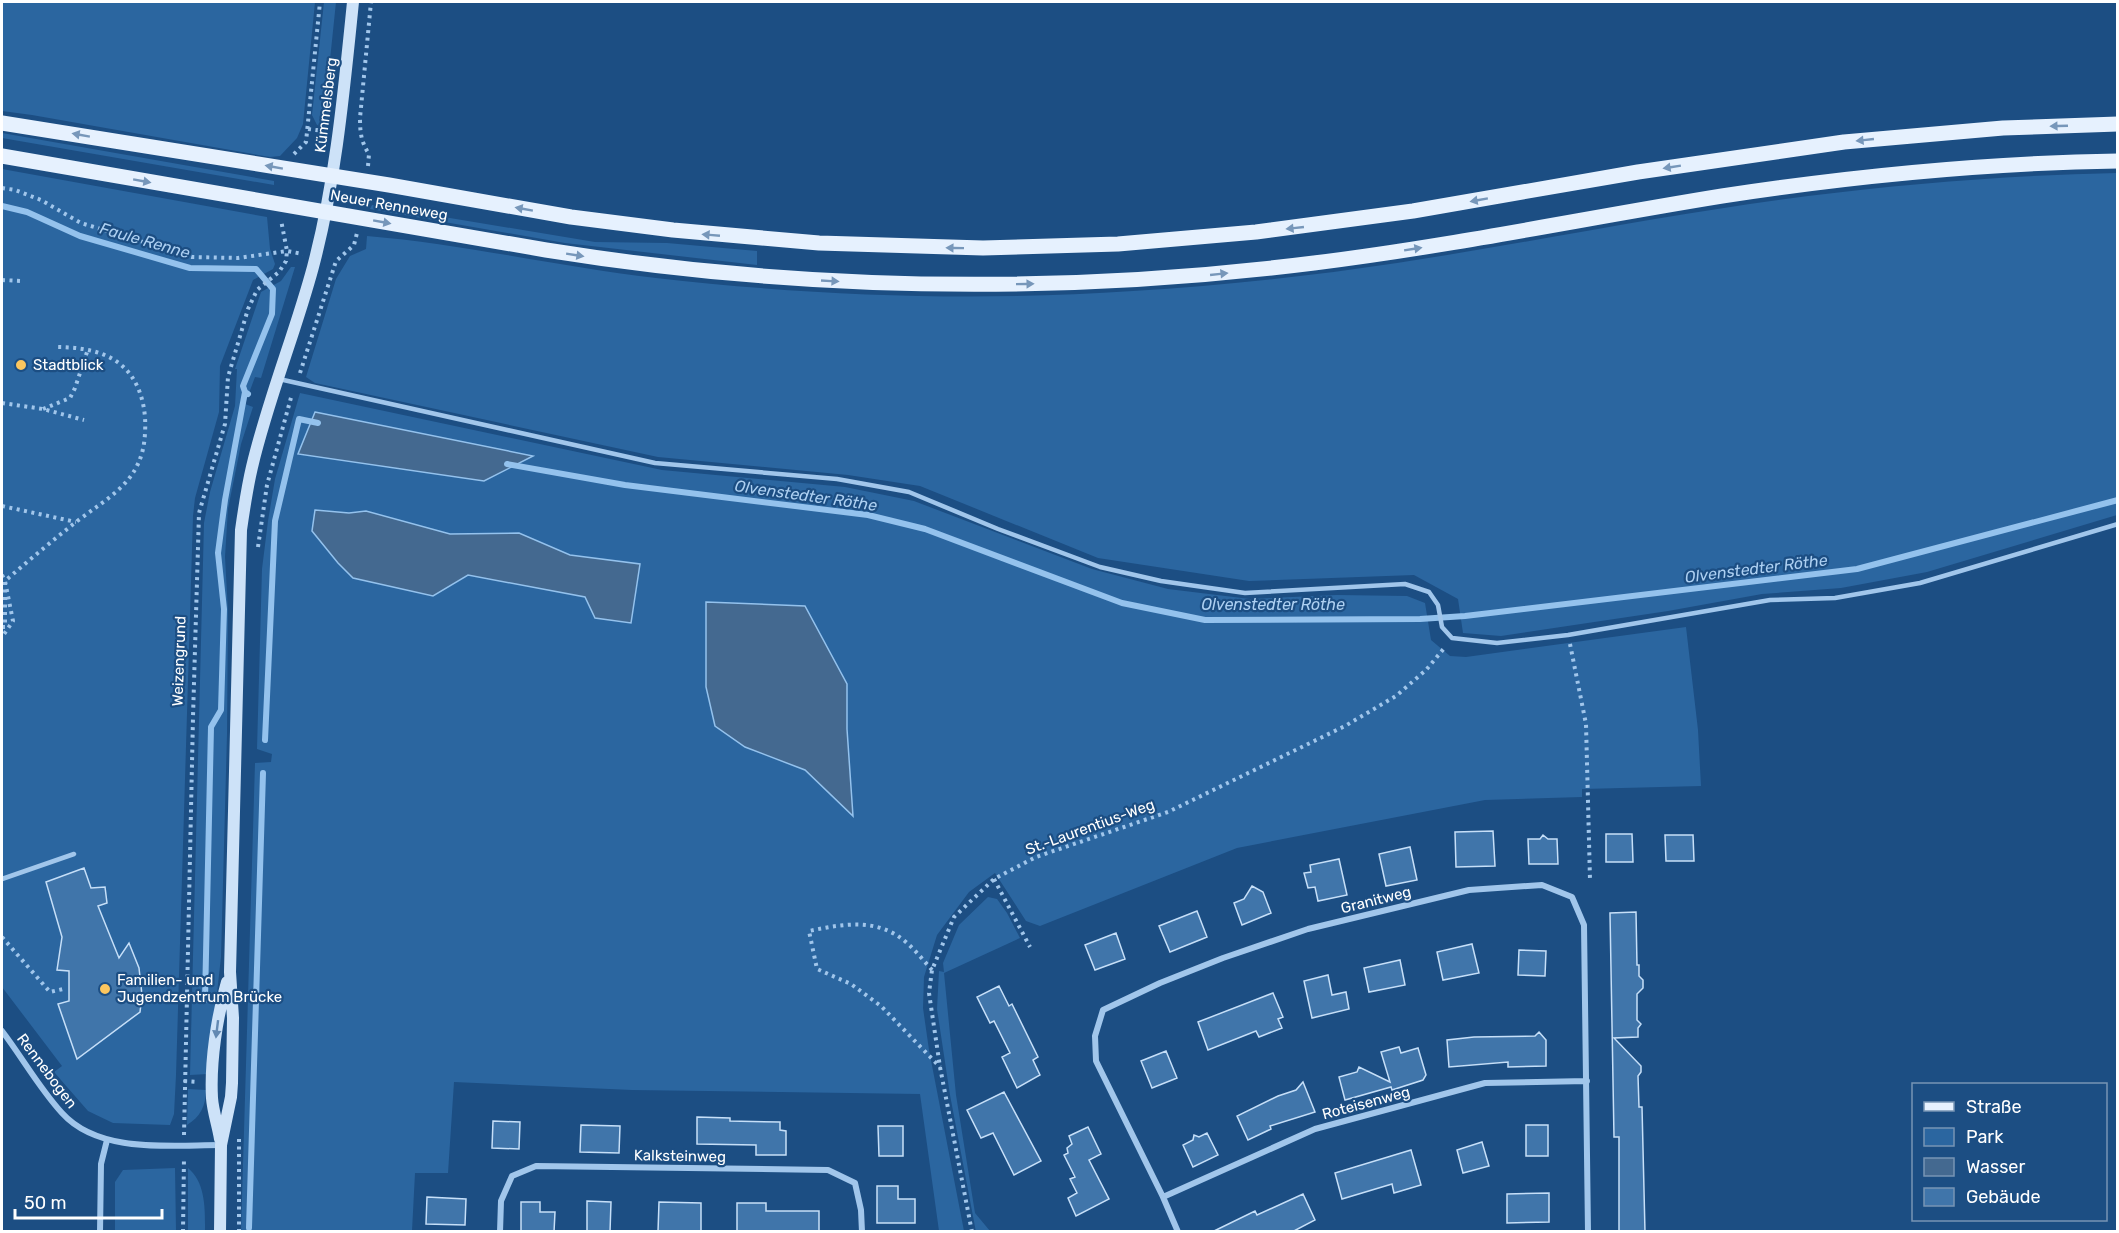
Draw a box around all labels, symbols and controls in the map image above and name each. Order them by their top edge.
street label: Kümmelsberg [311,56,341,154]
one-way arrow [2050,121,2069,130]
one-way arrow [72,130,91,139]
one-way arrow [1855,135,1874,145]
one-way arrow [264,163,283,172]
one-way arrow [1662,163,1681,172]
one-way arrow [133,177,152,186]
street label: Neuer Renneweg [329,186,449,224]
one-way arrow [1470,196,1489,205]
one-way arrow [514,204,533,213]
one-way arrow [373,218,392,227]
water label: Faule Renne [98,219,192,262]
one-way arrow [1285,223,1304,233]
one-way arrow [702,230,721,240]
one-way arrow [945,243,964,252]
one-way arrow [1403,244,1422,253]
one-way arrow [565,250,584,259]
one-way arrow [1210,269,1229,279]
one-way arrow [820,277,839,286]
one-way arrow [1015,280,1034,289]
place label: Stadtblick [33,356,104,374]
marker: Stadtblick [14,358,28,372]
water label: Olvenstedter Röthe [733,476,878,515]
water label: Olvenstedter Röthe [1684,550,1829,587]
water label: Olvenstedter Röthe [1201,595,1345,614]
street label: Weizengrund [168,615,190,707]
street label: St.-Laurentius-Weg [1023,795,1157,859]
street label: Granitweg [1339,883,1413,917]
place label: Familien- und Jugendzentrum Brücke [117,971,282,1006]
marker: Familien- und Jugendzentrum Brücke [98,982,112,996]
one-way arrow [212,1020,222,1039]
street label: Rennebogen [13,1030,81,1112]
street label: Roteisenweg [1320,1083,1412,1123]
legend [1912,1083,2107,1221]
text: Straße [1966,1096,2022,1118]
text: Park [1966,1126,2004,1148]
street label: Kalksteinweg [634,1146,726,1166]
text: Wasser [1966,1156,2025,1178]
scale bar [15,1182,162,1220]
text: Gebäude [1966,1186,2041,1208]
text: 50 m [24,1192,67,1214]

